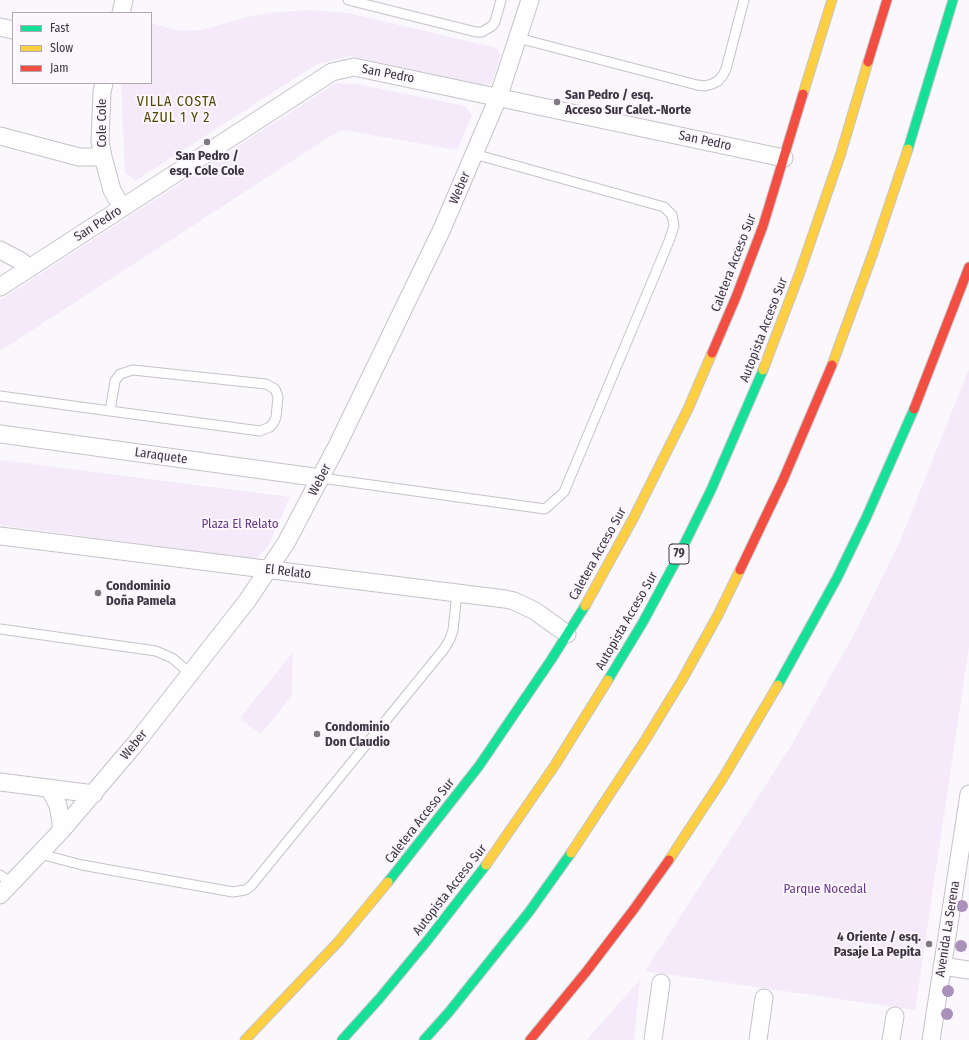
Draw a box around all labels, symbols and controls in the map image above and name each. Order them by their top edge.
legend [12,12,152,84]
text: Fast [50,21,69,35]
text: Slow [50,41,73,55]
text: Jam [50,61,68,75]
street label: San Pedro [360,61,416,87]
place label: San Pedro / esq. Acceso Sur Calet.-Norte [565,87,691,118]
district label: VILLA COSTA AZUL 1 Y 2 [137,94,217,126]
marker: San Pedro / esq. Acceso Sur Calet.-Norte [552,97,562,107]
street label: Cole Cole [94,99,110,147]
street label: San Pedro [677,128,733,154]
marker: San Pedro / esq. Cole Cole [202,137,212,147]
place label: San Pedro / esq. Cole Cole [170,148,244,179]
street label: Weber [446,169,474,207]
street label: San Pedro [71,203,125,245]
street label: Caletera Acceso Sur [708,212,760,314]
street label: Autopista Acceso Sur [737,275,791,385]
street label: Laraquete [134,445,188,467]
street label: Weber [305,461,335,499]
street label: Caletera Acceso Sur [566,505,630,603]
park label: Plaza El Relato [201,516,279,532]
road number: 79 [669,544,689,564]
street label: El Relato [264,561,312,583]
street label: Autopista Acceso Sur [592,569,662,673]
place label: Condominio Doña Pamela [106,578,176,609]
marker: Condominio Doña Pamela [93,588,103,598]
place label: Condominio Don Claudio [325,719,390,750]
street label: Weber [117,727,151,763]
marker: Condominio Don Claudio [312,729,322,739]
street label: Caletera Acceso Sur [382,775,458,867]
street label: Autopista Acceso Sur [410,841,490,939]
street label: Avenida La Serena [933,880,963,978]
park label: Parque Nocedal [783,881,867,897]
place label: 4 Oriente / esq. Pasaje La Pepita [834,929,921,960]
marker: 4 Oriente / esq. Pasaje La Pepita [924,939,934,949]

